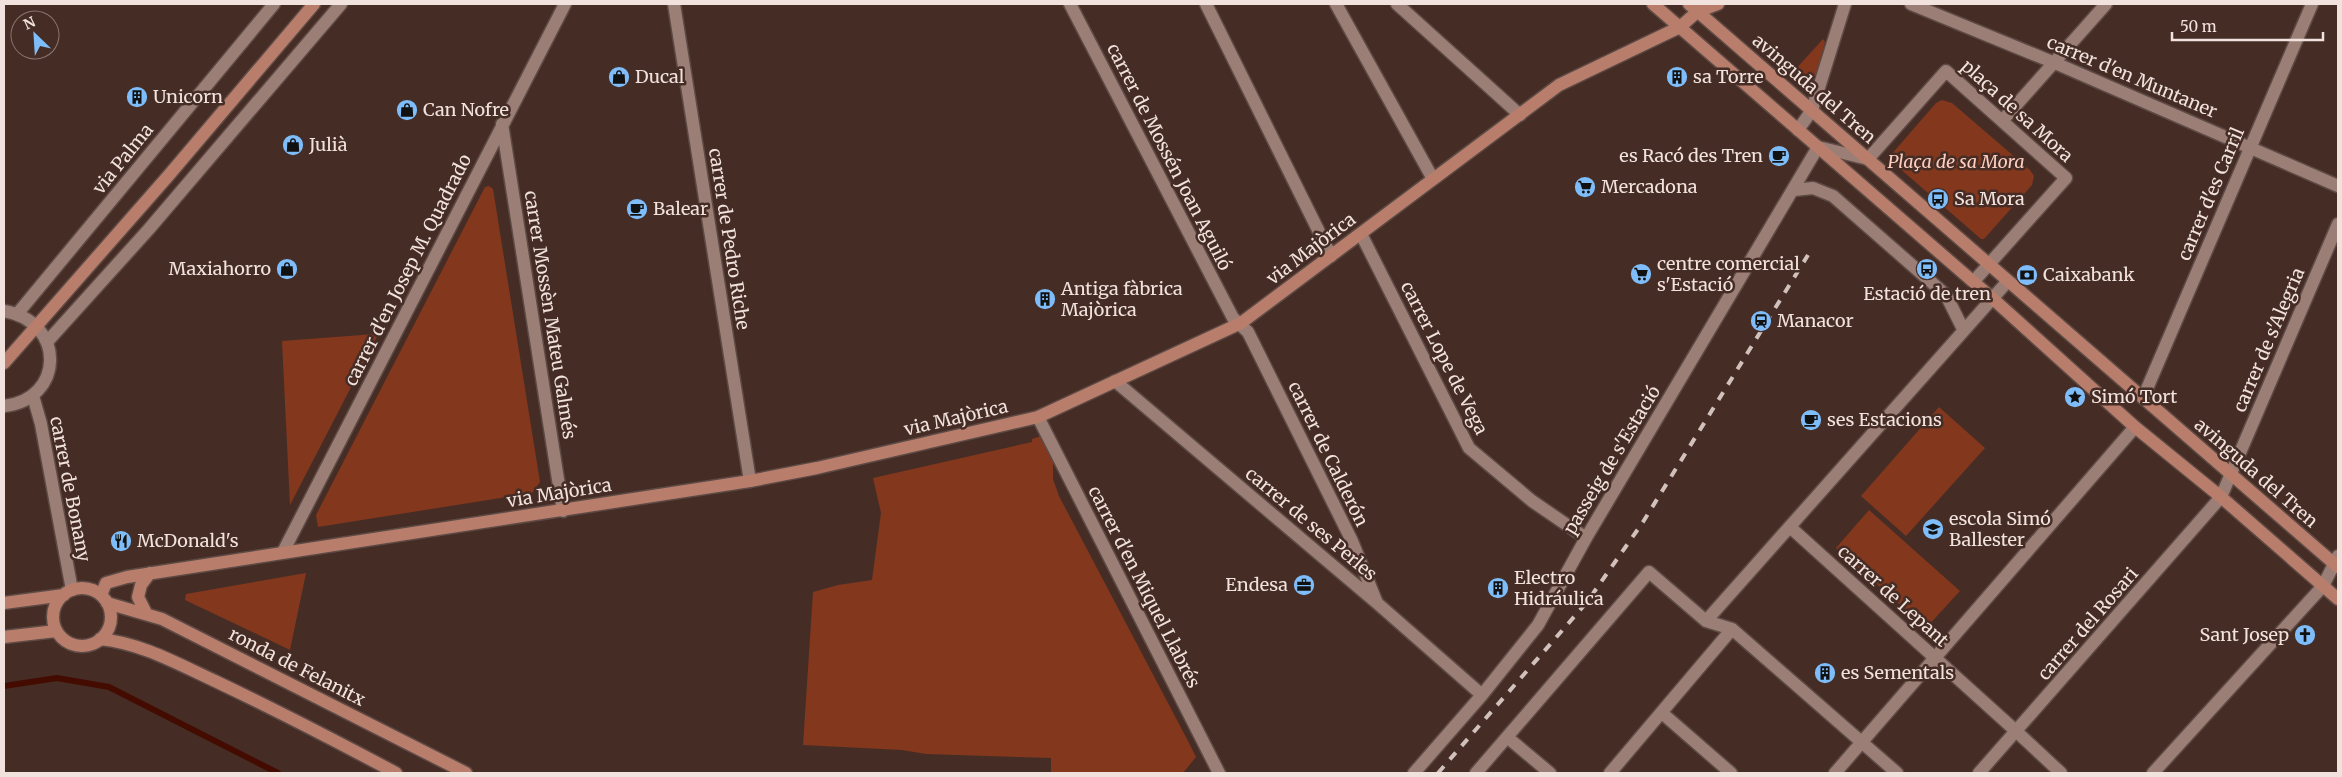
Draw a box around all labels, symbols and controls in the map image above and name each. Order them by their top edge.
north arrow [10,10,60,60]
scale bar [2172,10,2323,42]
text: N [21,13,38,34]
text: 50 m [2180,17,2217,36]
street label: avinguda del Tren [1748,29,1881,148]
street label: carrer d'en Muntaner [2044,30,2221,123]
street label: carrer de Mossén Joan Aguiló [1102,39,1237,274]
street label: plaça de sa Mora [1957,54,2078,167]
shop icon: Ducal [607,65,631,89]
place label: Ducal [635,65,685,88]
building icon: sa Torre [1665,65,1689,89]
place label: sa Torre [1693,65,1764,88]
building icon: Unicorn [125,85,149,109]
place label: Unicorn [153,85,223,108]
shop icon: Can Nofre [395,98,419,122]
place label: Can Nofre [423,98,509,121]
street label: via Palma [87,118,158,199]
street label: carrer d'es Carril [2172,123,2249,264]
shop icon: Julià [281,133,305,157]
place label: Julià [308,133,348,156]
place label: es Racó des Tren [1619,144,1763,167]
cafe icon: es Racó des Tren [1767,144,1791,168]
street label: carrer de Pedro Riche [704,146,755,331]
street label: carrer d'en Josep M. Quadrado [339,150,476,390]
park label: Plaça de sa Mora [1888,150,2024,173]
supermarket icon: Mercadona [1573,175,1597,199]
place label: Mercadona [1601,175,1698,198]
bus stop icon: Sa Mora [1926,187,1950,211]
place label: Sa Mora [1954,187,2025,210]
street label: carrer Mossèn Mateu Galmés [519,189,582,441]
cafe icon: Balear [625,197,649,221]
place label: Balear [653,197,708,220]
street label: via Majòrica [1261,207,1360,290]
place label: centre comercial s'Estació [1657,252,1800,296]
place label: Maxiahorro [169,257,271,280]
shop icon: Maxiahorro [275,257,299,281]
bus stop icon: Estació de tren [1915,257,1939,281]
supermarket icon: centre comercial s'Estació [1629,262,1653,286]
bank icon: Caixabank [2015,263,2039,287]
place label: Caixabank [2043,263,2135,286]
street label: carrer de s'Alegria [2228,264,2309,416]
place label: Antiga fàbrica Majòrica [1060,277,1183,321]
street label: carrer Lope de Vega [1396,277,1493,439]
place label: Estació de tren [1863,282,1991,305]
building icon: Antiga fàbrica Majòrica [1033,287,1057,311]
station icon: Manacor [1749,309,1773,333]
place label: Manacor [1777,309,1854,332]
street label: carrer de Calderón [1283,377,1374,530]
street label: passeig de s'Estació [1558,381,1665,538]
place icon: Simó Tort [2063,385,2087,409]
place label: Simó Tort [2091,385,2177,408]
street label: via Majòrica [901,394,1010,441]
cafe icon: ses Estacions [1799,408,1823,432]
place label: ses Estacions [1827,408,1942,431]
street label: avinguda del Tren [2190,413,2323,532]
street label: carrer de Bonany [45,414,96,564]
street label: carrer de ses Perles [1241,462,1382,585]
street label: via Majòrica [504,473,613,512]
street label: carrer d'en Miquel Llabrés [1083,482,1206,692]
place label: escola Simó Ballester [1949,507,2051,551]
school or university icon: escola Simó Ballester [1921,517,1945,541]
restaurant icon: McDonald's [109,529,133,553]
place label: McDonald's [137,529,239,552]
street label: carrer de Lepant [1833,540,1954,651]
street label: carrer del Rosari [2032,562,2143,685]
place label: Electro Hidráulica [1514,566,1604,610]
place label: Endesa [1225,573,1288,596]
office icon: Endesa [1292,573,1316,597]
building icon: Electro Hidráulica [1486,576,1510,600]
street label: ronda de Felanitx [225,622,370,711]
place label: Sant Josep [2199,623,2289,646]
church icon: Sant Josep [2293,623,2317,647]
building icon: es Sementals [1813,661,1837,685]
place label: es Sementals [1841,661,1954,684]

